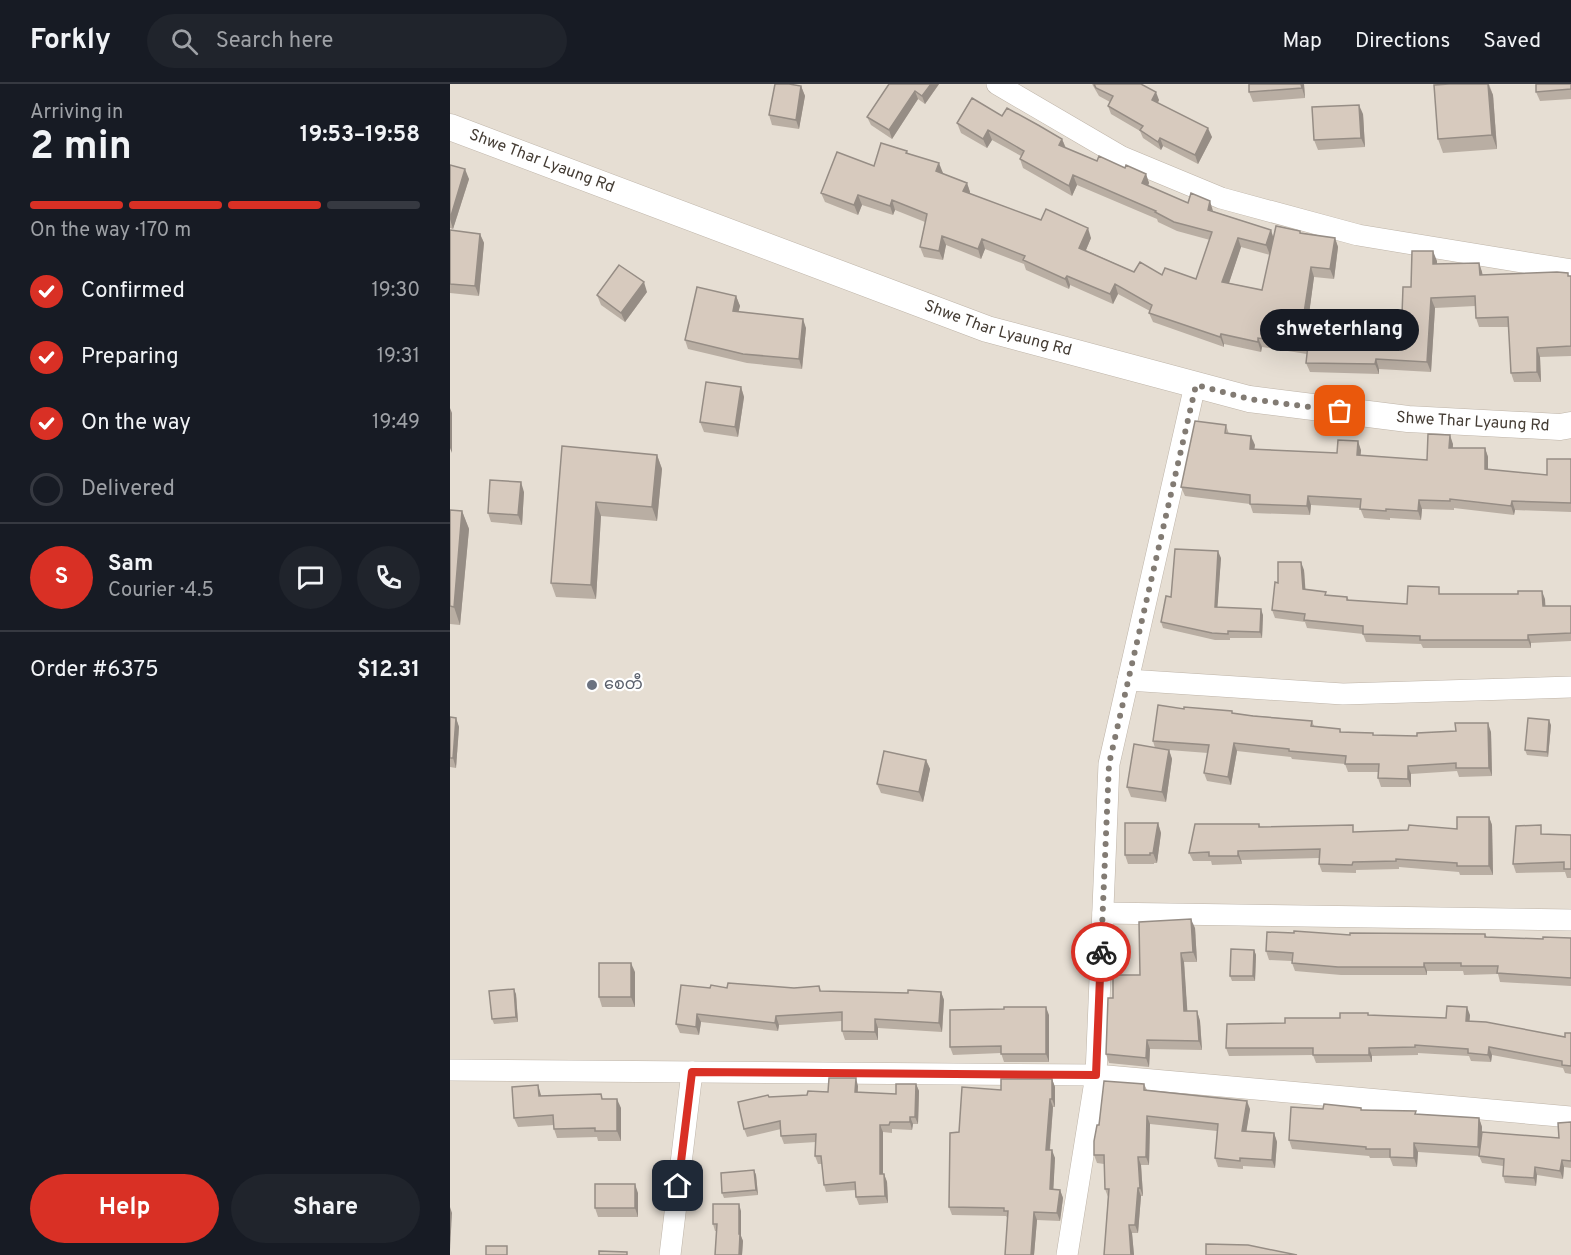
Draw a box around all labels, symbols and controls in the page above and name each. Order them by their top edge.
search box [147,14,567,68]
text: Forkly [30,23,111,59]
icon: search [168,25,201,58]
text: Search here [216,28,333,55]
text: Map [1282,28,1322,55]
text: Directions [1355,28,1450,55]
text: Saved [1483,28,1541,55]
text: Arriving in [30,100,123,126]
text: 19:53–19:58 [300,122,420,149]
text: 2 min [30,124,132,173]
street label: Shwe Thar Lyaung Rd [466,125,617,198]
text: On the way · 170 m [30,218,191,244]
icon: check [30,275,63,308]
text: Confirmed [81,278,185,305]
text: 19:30 [371,278,420,304]
street label: Shwe Thar Lyaung Rd [921,296,1074,361]
callout: shweterhlang [1260,309,1420,351]
text: shweterhlang [1276,317,1403,343]
icon: check [30,341,63,374]
text: Preparing [81,344,179,371]
text: 19:31 [377,344,420,370]
pin [1314,385,1365,436]
icon: bag [1323,394,1356,427]
icon: check [30,407,63,440]
street label: Shwe Thar Lyaung Rd [1395,408,1550,436]
text: On the way [81,410,191,437]
text: 19:49 [372,410,420,436]
text: Delivered [81,476,175,503]
button: chat [279,546,342,609]
button: phone [357,546,420,609]
text: Sam [108,551,153,578]
text: S [55,564,68,591]
text: Courier · 4.5 [108,578,214,604]
text: Order #6375 [30,657,159,684]
text: $12.31 [357,657,420,684]
place label: စေတီ [604,673,643,695]
marker: စေတီ [585,678,599,692]
courier [1071,922,1131,982]
icon: bike [1085,936,1118,969]
pin [652,1160,703,1211]
icon: home [661,1169,694,1202]
button: Help [30,1174,219,1243]
button: Share [231,1174,420,1243]

